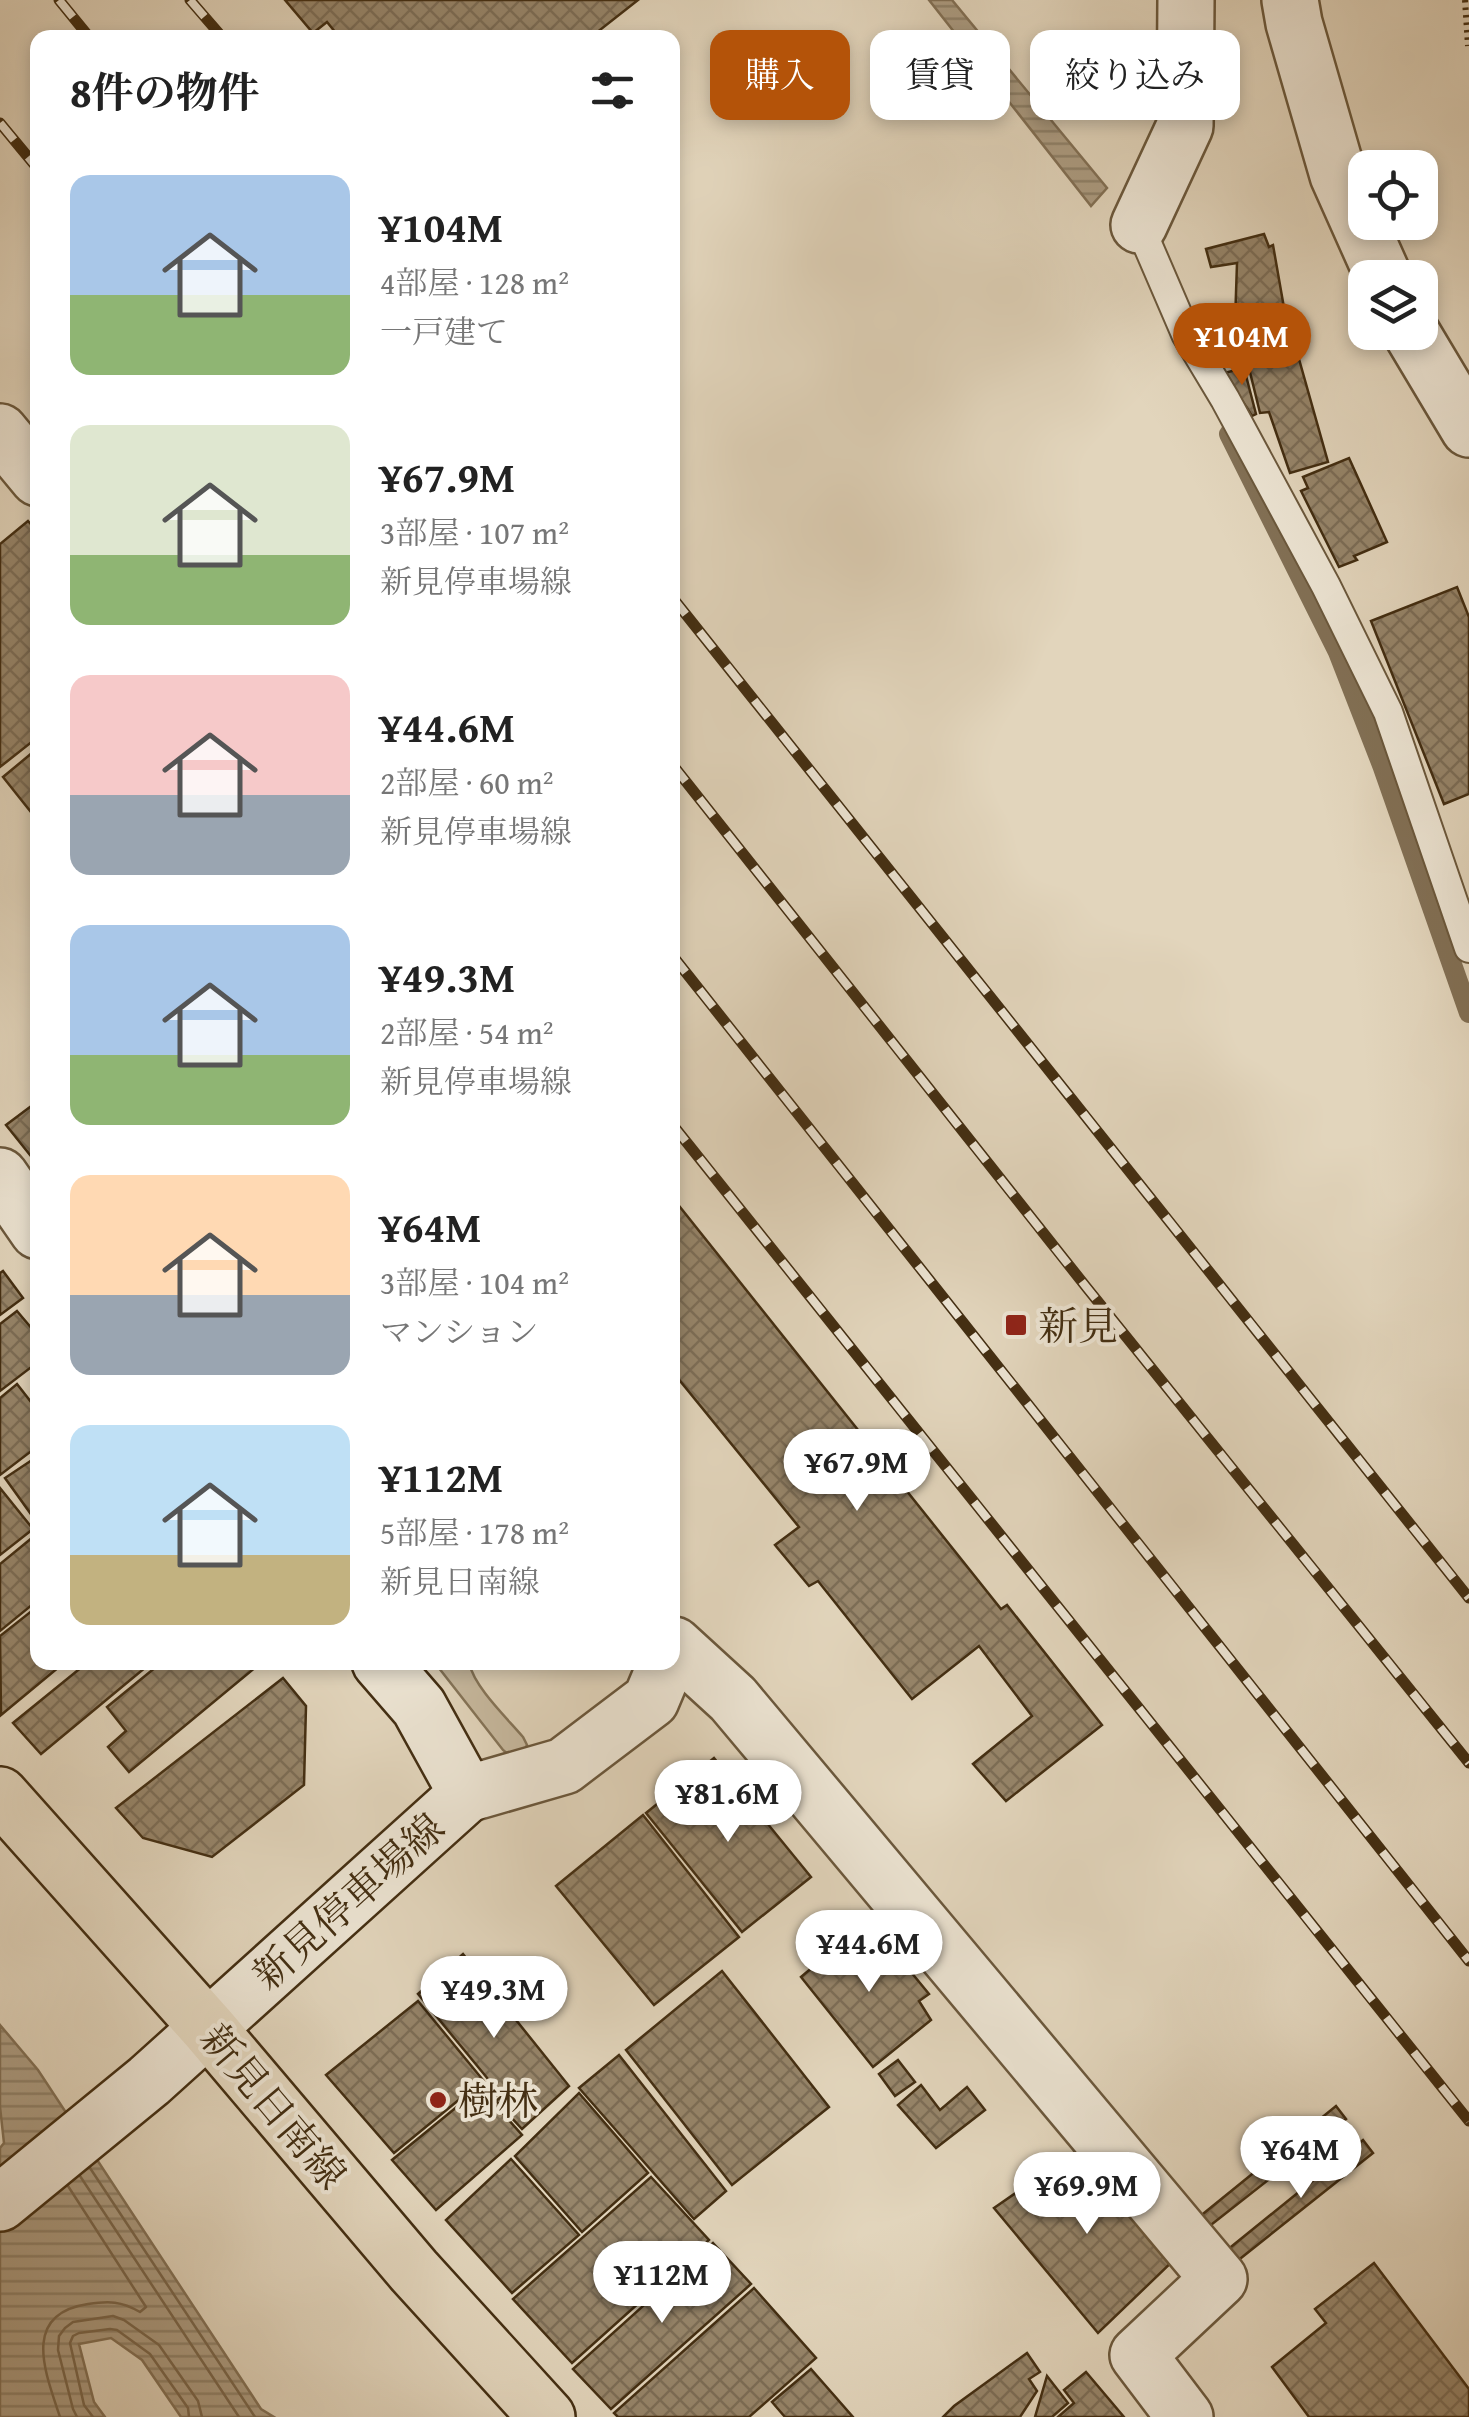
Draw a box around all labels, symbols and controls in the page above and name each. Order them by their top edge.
chip: 購入 [710,30,850,120]
chip: 賃貸 [870,30,1010,120]
chip: 絞り込み [1030,30,1240,120]
text: 8件の物件 [70,61,260,122]
icon: filters [585,63,640,118]
map controls [1348,150,1438,350]
button: locate [1348,150,1438,240]
text: ¥104M [380,196,503,257]
icon: home [150,215,270,335]
text: 4部屋 · 128 m² [380,259,569,306]
button: layers [1348,260,1438,350]
pin: ¥104M [1172,303,1312,388]
text: 一戸建て [380,308,508,355]
text: ¥104M [1195,312,1289,359]
text: ¥67.9M [380,446,515,507]
icon: home [150,465,270,585]
text: 3部屋 · 107 m² [380,509,569,556]
text: 新見停車場線 [380,558,572,605]
text: ¥44.6M [380,696,515,757]
icon: home [150,715,270,835]
text: 2部屋 · 60 m² [380,759,554,806]
text: 新見停車場線 [380,808,572,855]
text: ¥49.3M [380,946,515,1007]
icon: home [150,965,270,1085]
text: 2部屋 · 54 m² [380,1009,554,1056]
text: 新見停車場線 [380,1058,572,1105]
text: ¥64M [380,1196,481,1257]
icon: home [150,1215,270,1335]
text: 3部屋 · 104 m² [380,1259,569,1306]
place label: 新見 [1038,1296,1118,1355]
text: マンション [380,1308,539,1355]
marker: 新見 [1003,1312,1029,1338]
pin: ¥67.9M [776,1429,938,1514]
text: ¥67.9M [806,1438,908,1485]
text: ¥112M [380,1446,503,1507]
icon: home [150,1465,270,1585]
text: 5部屋 · 178 m² [380,1509,569,1556]
text: 新見日南線 [380,1558,540,1605]
pin: ¥81.6M [647,1760,809,1845]
text: ¥81.6M [677,1769,779,1816]
street label: 新見停車場線 [239,1799,457,2003]
pin: ¥44.6M [788,1910,950,1995]
text: ¥44.6M [818,1919,920,1966]
pin: ¥49.3M [413,1956,575,2041]
text: ¥49.3M [443,1965,545,2012]
street label: 新見日南線 [187,2010,361,2202]
place label: 樹林 [458,2071,538,2130]
marker: 樹林 [427,2089,449,2111]
pin: ¥64M [1242,2116,1360,2201]
text: ¥64M [1262,2125,1340,2172]
pin: ¥69.9M [1006,2152,1168,2237]
text: ¥69.9M [1036,2161,1138,2208]
pin: ¥112M [592,2241,732,2326]
text: ¥112M [615,2250,709,2297]

